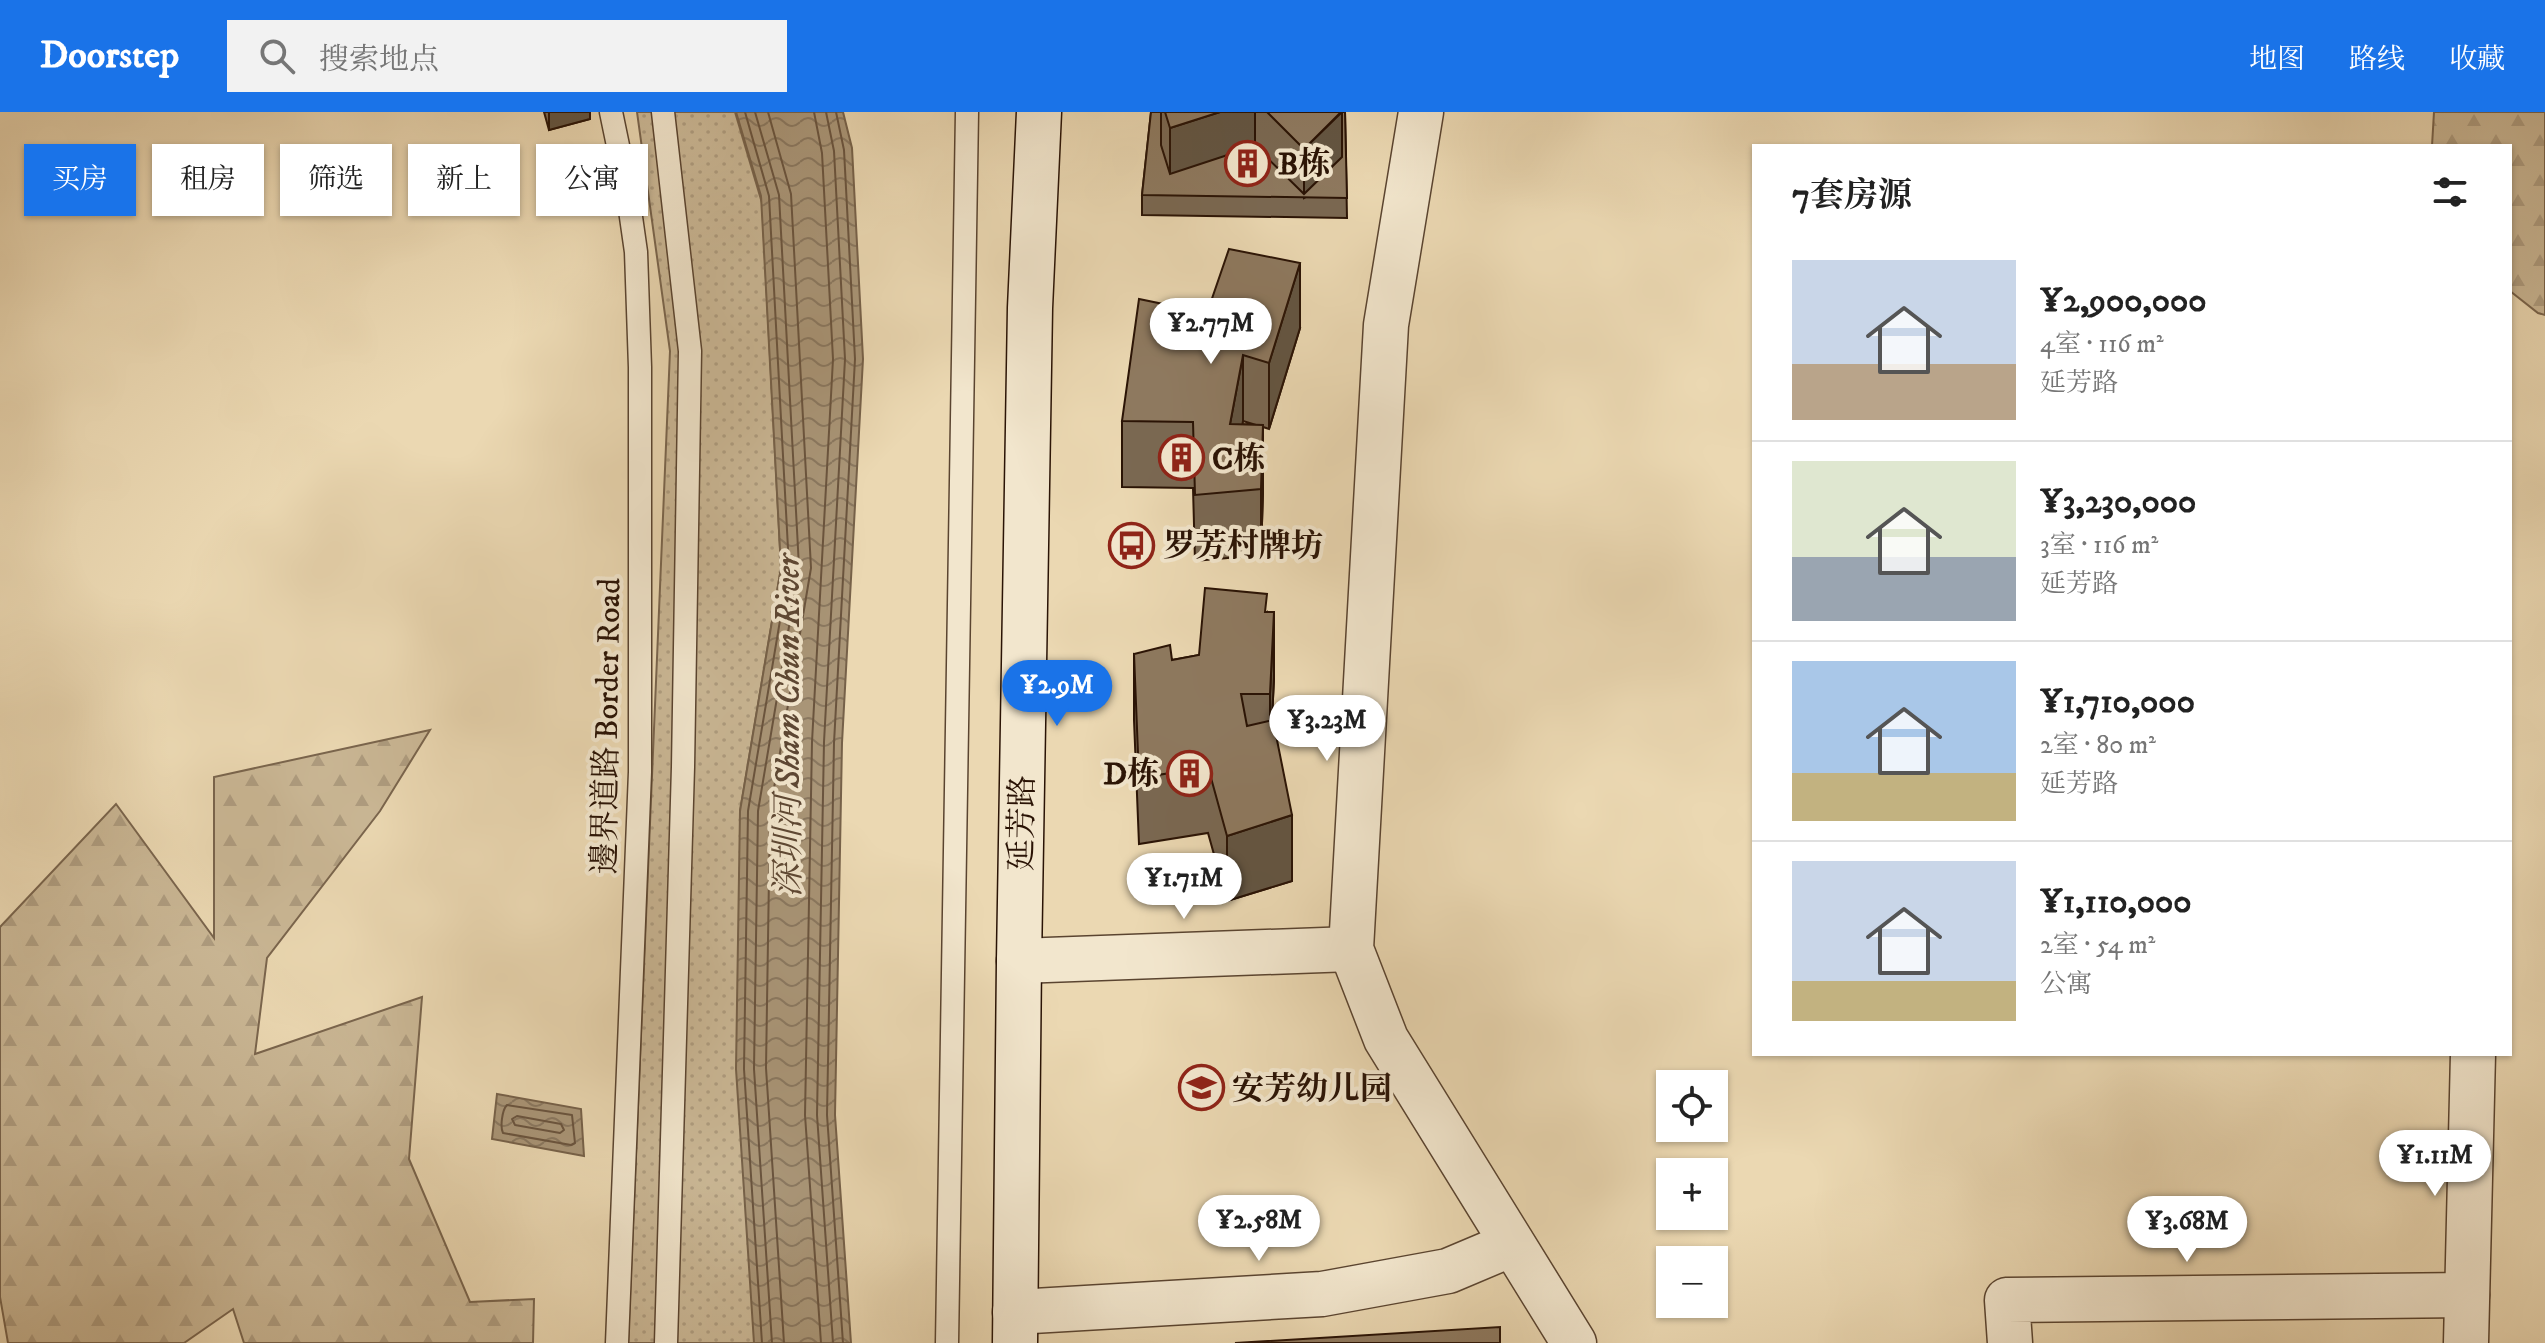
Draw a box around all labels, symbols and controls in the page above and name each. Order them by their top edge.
search box [227,20,787,92]
text: Doorstep [40,32,179,80]
icon: search [255,34,299,78]
text: 搜索地点 [319,42,439,79]
text: 地图 [2249,42,2305,77]
text: 路线 [2349,42,2405,77]
text: 收藏 [2449,42,2505,77]
building icon: B栋 [1223,139,1271,187]
chip: 买房 [24,144,136,216]
chip: 租房 [152,144,264,216]
chip: 筛选 [280,144,392,216]
chip: 新上 [408,144,520,216]
chip: 公寓 [536,144,648,216]
place label: B栋 [1278,145,1330,185]
icon: filters [2428,170,2472,214]
text: 7套房源 [1792,175,1912,217]
text: ¥2,900,000 [2040,280,2207,322]
icon: home [1856,292,1952,388]
pin: ¥2.77M [1146,298,1276,366]
text: ¥2.77M [1168,307,1254,340]
text: 4室 · 116 m² [2040,328,2164,361]
text: 延芳路 [2040,367,2118,400]
building icon: C栋 [1157,434,1205,482]
place label: C栋 [1212,440,1265,480]
text: ¥3,230,000 [2040,481,2196,523]
icon: home [1856,493,1952,589]
bus stop icon: 罗芳村牌坊 [1108,521,1156,569]
place label: 罗芳村牌坊 [1163,527,1323,567]
text: 3室 · 116 m² [2040,529,2158,562]
water label: 深圳河 Sham Chun River [768,552,810,898]
text: 延芳路 [2040,568,2118,601]
street label: 邊界道路 Border Road [585,577,631,875]
pin: ¥2.9M [1001,660,1113,728]
text: ¥2.9M [1020,669,1094,702]
text: ¥1,710,000 [2040,681,2195,723]
icon: home [1856,693,1952,789]
pin: ¥3.23M [1262,695,1392,763]
text: ¥3.23M [1287,704,1367,737]
text: 2室 · 80 m² [2040,729,2156,762]
building icon: D栋 [1166,749,1214,797]
place label: D栋 [1103,755,1159,795]
text: 延芳路 [2040,768,2118,801]
street label: 延芳路 [1002,775,1044,871]
pin: ¥1.71M [1119,853,1249,921]
text: ¥1.71M [1145,862,1223,895]
text: ¥1,110,000 [2040,881,2192,923]
icon: home [1856,893,1952,989]
text: 2室 · 54 m² [2040,929,2155,962]
text: 公寓 [2040,968,2092,1001]
school or university icon: 安芳幼儿园 [1177,1064,1225,1112]
place label: 安芳幼儿园 [1232,1070,1392,1110]
map controls [1656,1070,1728,1318]
button: locate [1656,1070,1728,1142]
pin: ¥1.11M [2370,1130,2500,1198]
text: ¥1.11M [2397,1139,2473,1172]
button: + [1656,1158,1728,1230]
pin: ¥2.58M [1194,1195,1324,1263]
pin: ¥3.68M [2122,1196,2252,1264]
text: ¥2.58M [1216,1204,1302,1237]
text: ¥3.68M [2145,1205,2229,1238]
button: − [1656,1246,1728,1318]

